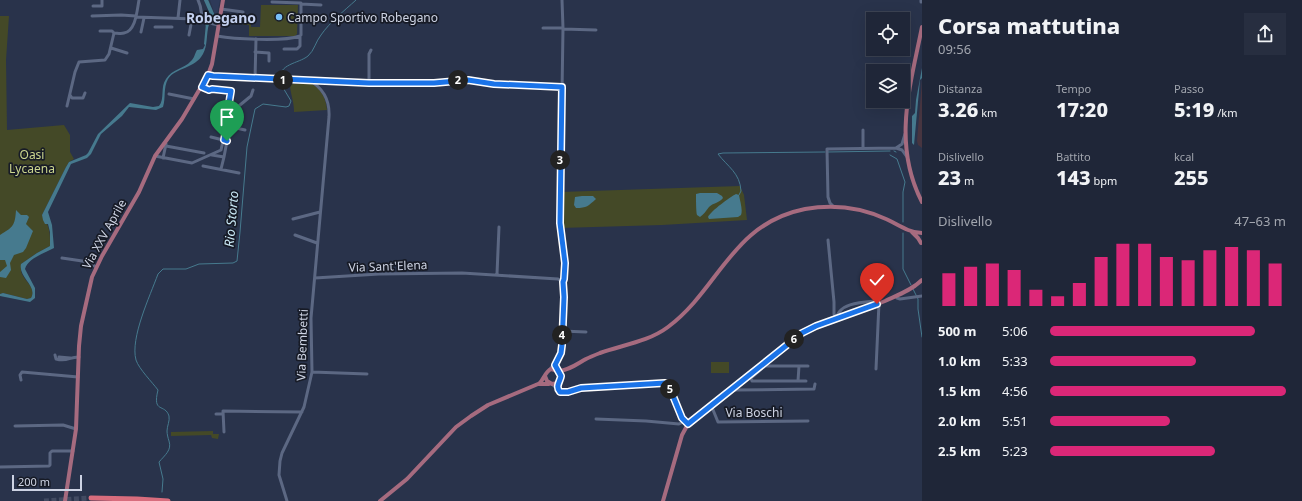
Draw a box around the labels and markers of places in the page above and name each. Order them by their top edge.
place label: Campo Sportivo Robegano [287,9,438,26]
marker: Campo Sportivo Robegano [274,12,284,22]
pin: 1 [273,70,293,90]
pin: 2 [448,70,468,90]
pin [210,100,244,141]
pin: 3 [550,150,570,170]
pin [860,263,894,304]
pin: 4 [552,325,572,345]
pin: 6 [784,329,804,349]
pin: 5 [660,379,680,399]

